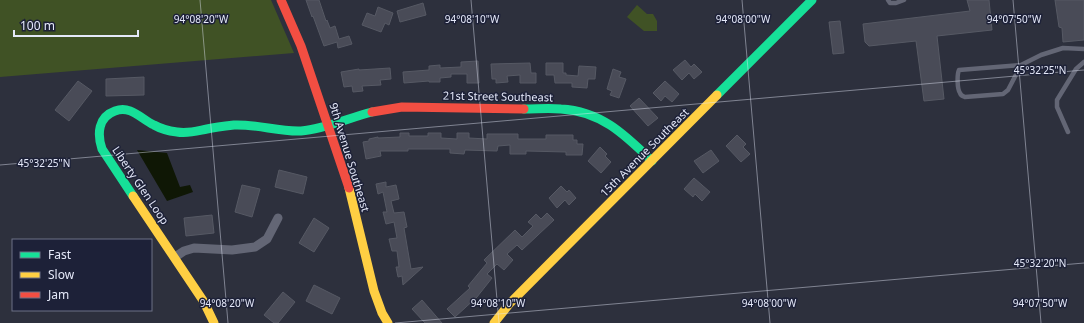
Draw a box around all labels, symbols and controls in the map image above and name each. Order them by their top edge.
scale bar [14,12,138,38]
text: 94°08'20"W [174,12,229,26]
text: 94°08'10"W [445,12,500,26]
text: 94°08'00"W [716,12,771,26]
text: 94°07'50"W [987,12,1042,26]
text: 100 m [20,17,55,34]
text: 45°32'25"N [1014,63,1066,77]
street label: 21st Street Southeast [443,88,553,104]
street label: 9th Avenue Southeast [326,101,374,213]
street label: 15th Avenue Southeast [596,104,692,200]
street label: Liberty Glen Loop [109,143,173,227]
text: 45°32'25"N [18,156,70,170]
legend [12,239,152,311]
text: Fast [48,246,72,263]
text: 45°32'20"N [1014,256,1066,270]
text: Slow [48,266,75,283]
text: Jam [47,286,69,303]
text: 94°08'20"W [200,296,255,310]
text: 94°08'10"W [471,296,526,310]
text: 94°08'00"W [742,296,797,310]
text: 94°07'50"W [1013,296,1068,310]

